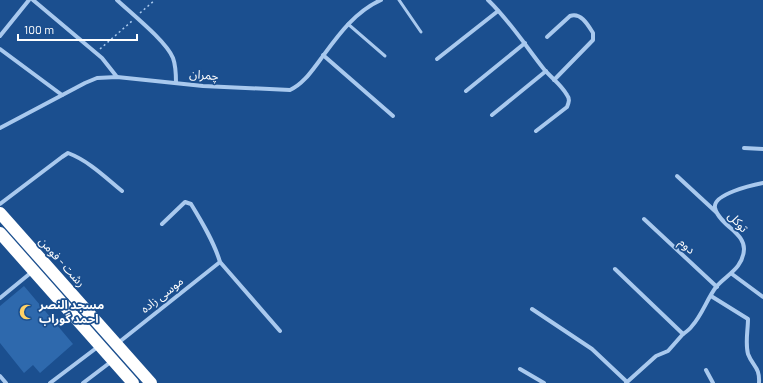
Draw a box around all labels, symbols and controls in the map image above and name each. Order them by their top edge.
scale bar [18,16,137,42]
text: 100 m [24,22,54,36]
street label: چمران [189,66,219,84]
street label: توکل [725,208,752,236]
street label: رشت - فومن [36,234,89,290]
street label: دوم [675,234,699,259]
street label: موسی زاده [137,273,186,316]
place label: مسجد النصر احمد گوراب [38,297,104,326]
mosque icon: مسجد النصر احمد گوراب [18,303,36,321]

